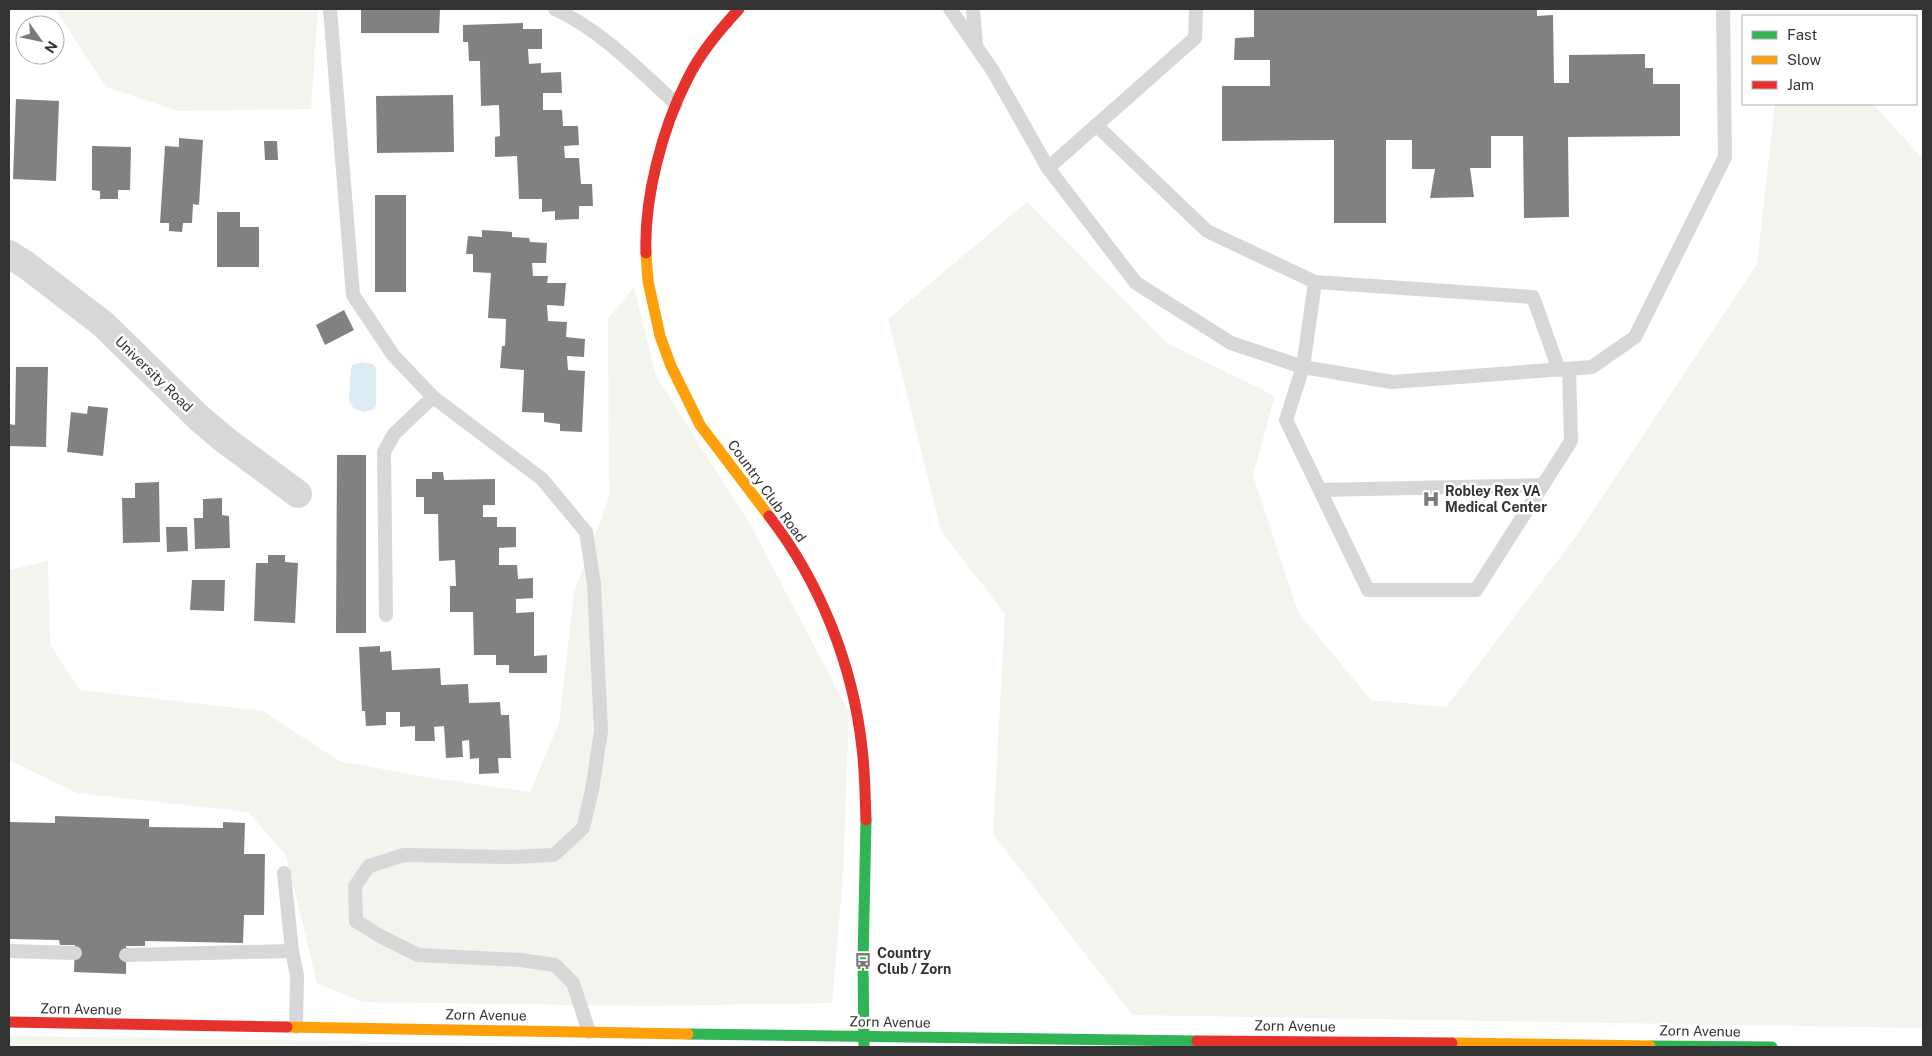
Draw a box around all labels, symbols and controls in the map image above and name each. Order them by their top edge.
north arrow [15,15,65,65]
legend [1742,15,1917,105]
text: Fast [1787,26,1817,43]
text: N [41,38,61,56]
text: Slow [1787,51,1822,68]
text: Jam [1787,76,1814,93]
street label: University Road [112,333,196,415]
street label: Country Club Road [725,437,809,545]
place label: Robley Rex VA Medical Center [1445,483,1547,515]
hospital icon: Robley Rex VA Medical Center [1421,489,1441,509]
place label: Country Club / Zorn [877,945,951,977]
bus stop icon: Country Club / Zorn [853,951,873,971]
street label: Zorn Avenue [40,1000,122,1018]
street label: Zorn Avenue [445,1006,527,1024]
street label: Zorn Avenue [849,1013,931,1031]
street label: Zorn Avenue [1254,1017,1336,1035]
street label: Zorn Avenue [1659,1022,1741,1040]

